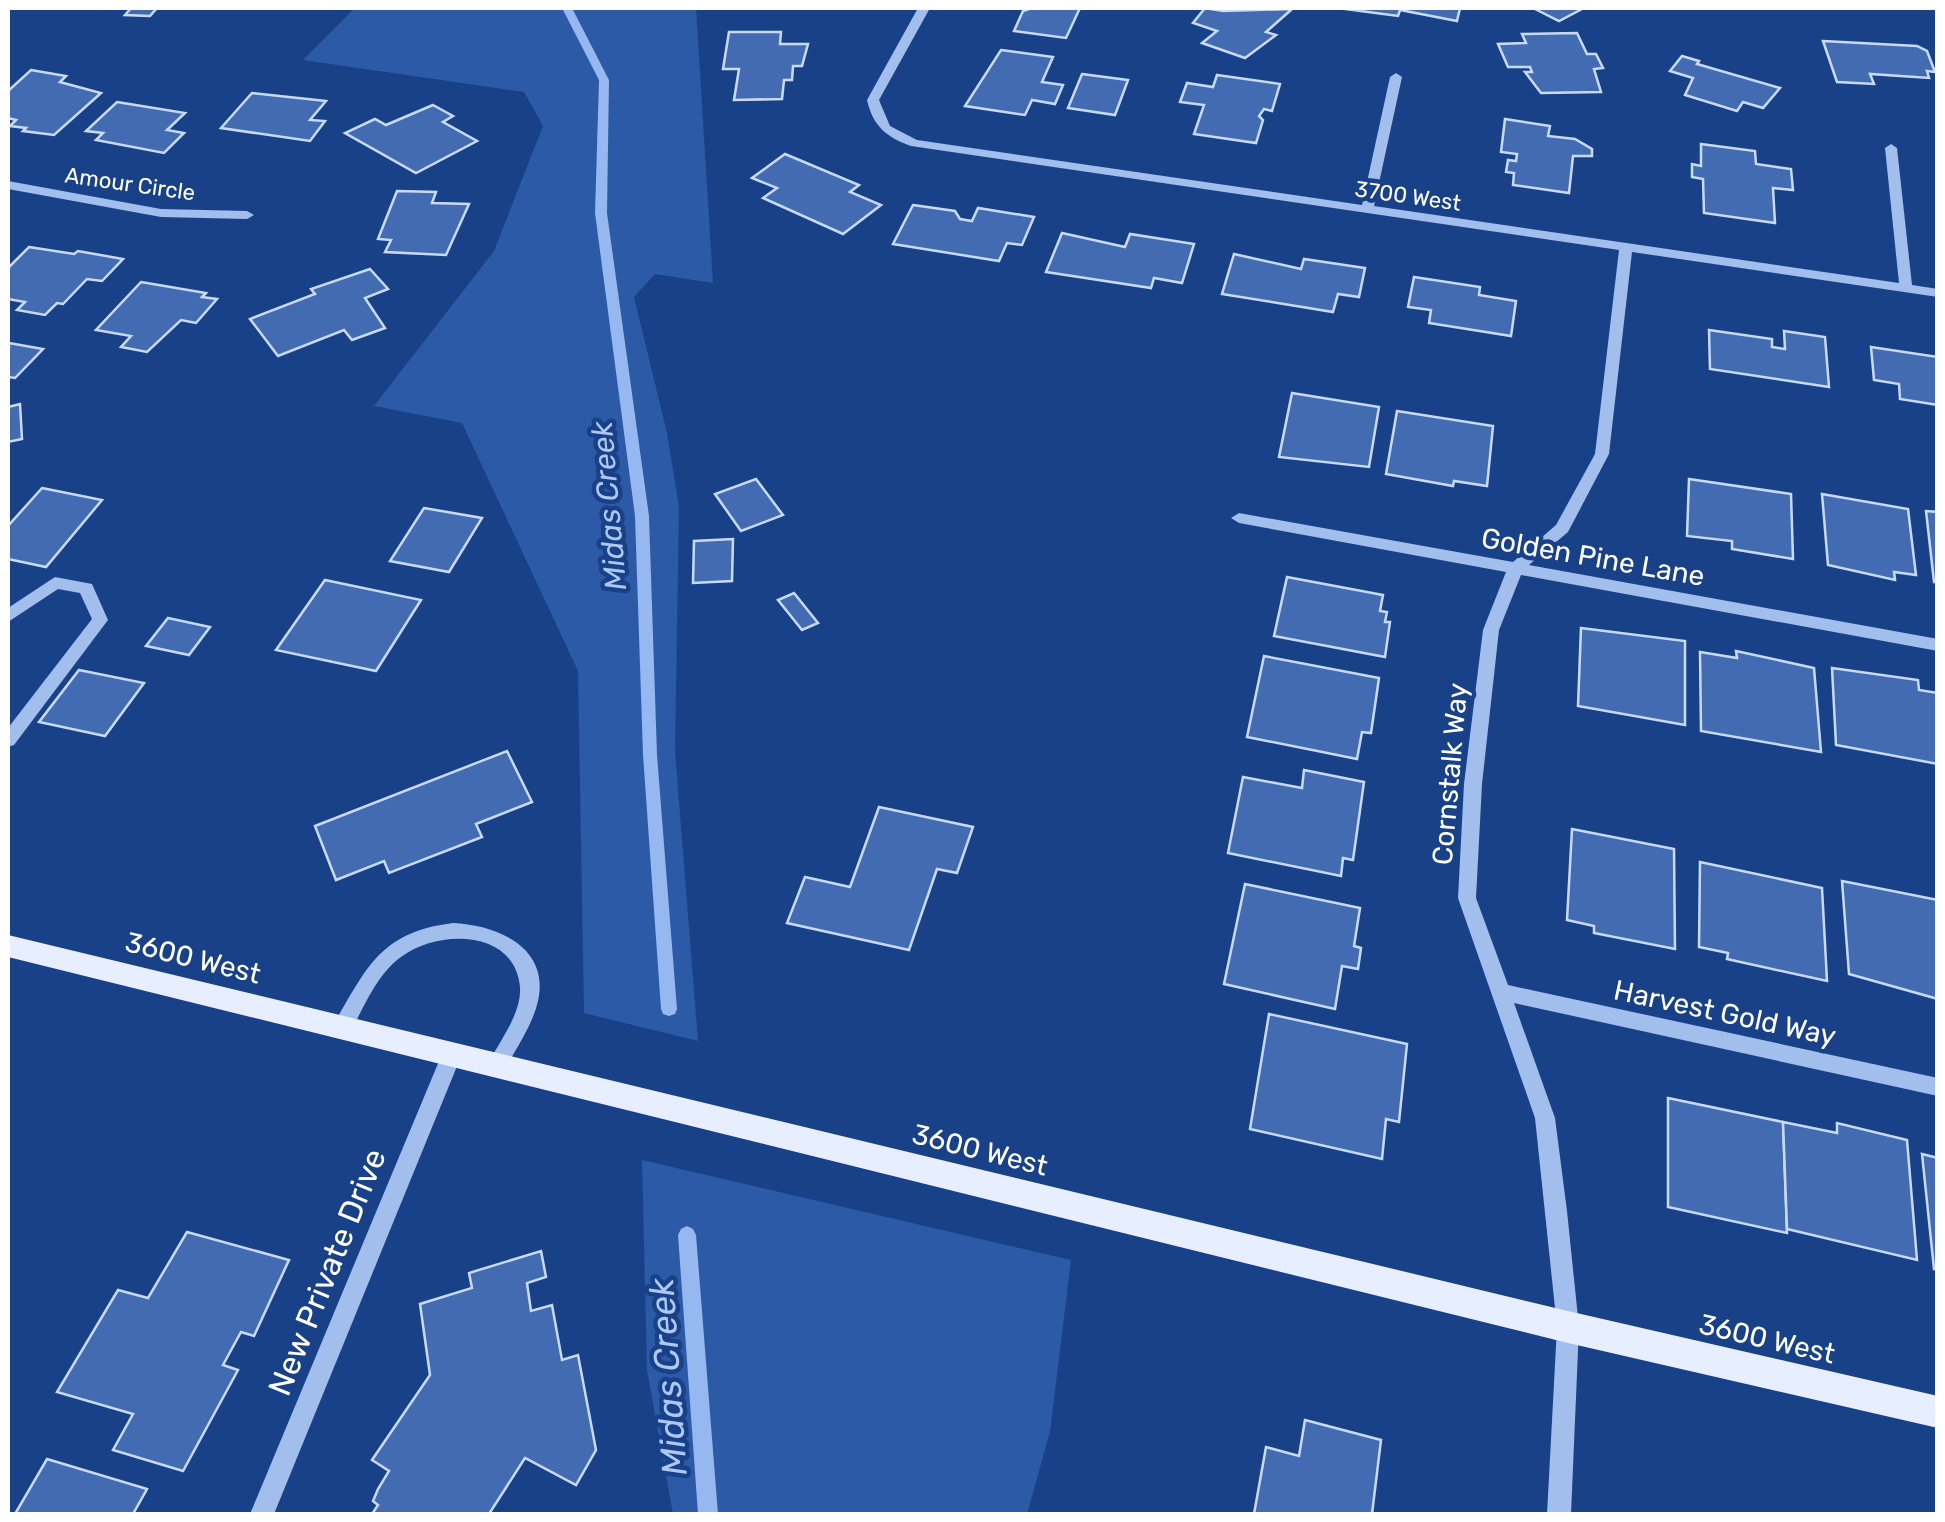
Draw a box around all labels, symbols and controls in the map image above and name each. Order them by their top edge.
street label: Amour Circle [63,161,197,207]
street label: 3700 West [1353,175,1463,217]
water label: Midas Creek [584,419,634,592]
street label: Golden Pine Lane [1479,521,1707,593]
street label: Cornstalk Way [1426,682,1474,866]
street label: 3600 West [122,925,264,991]
street label: Harvest Gold Way [1611,973,1839,1053]
street label: 3600 West [909,1117,1051,1183]
street label: New Private Drive [260,1143,394,1401]
water label: Midas Creek [640,1276,696,1477]
street label: 3600 West [1696,1307,1838,1371]

